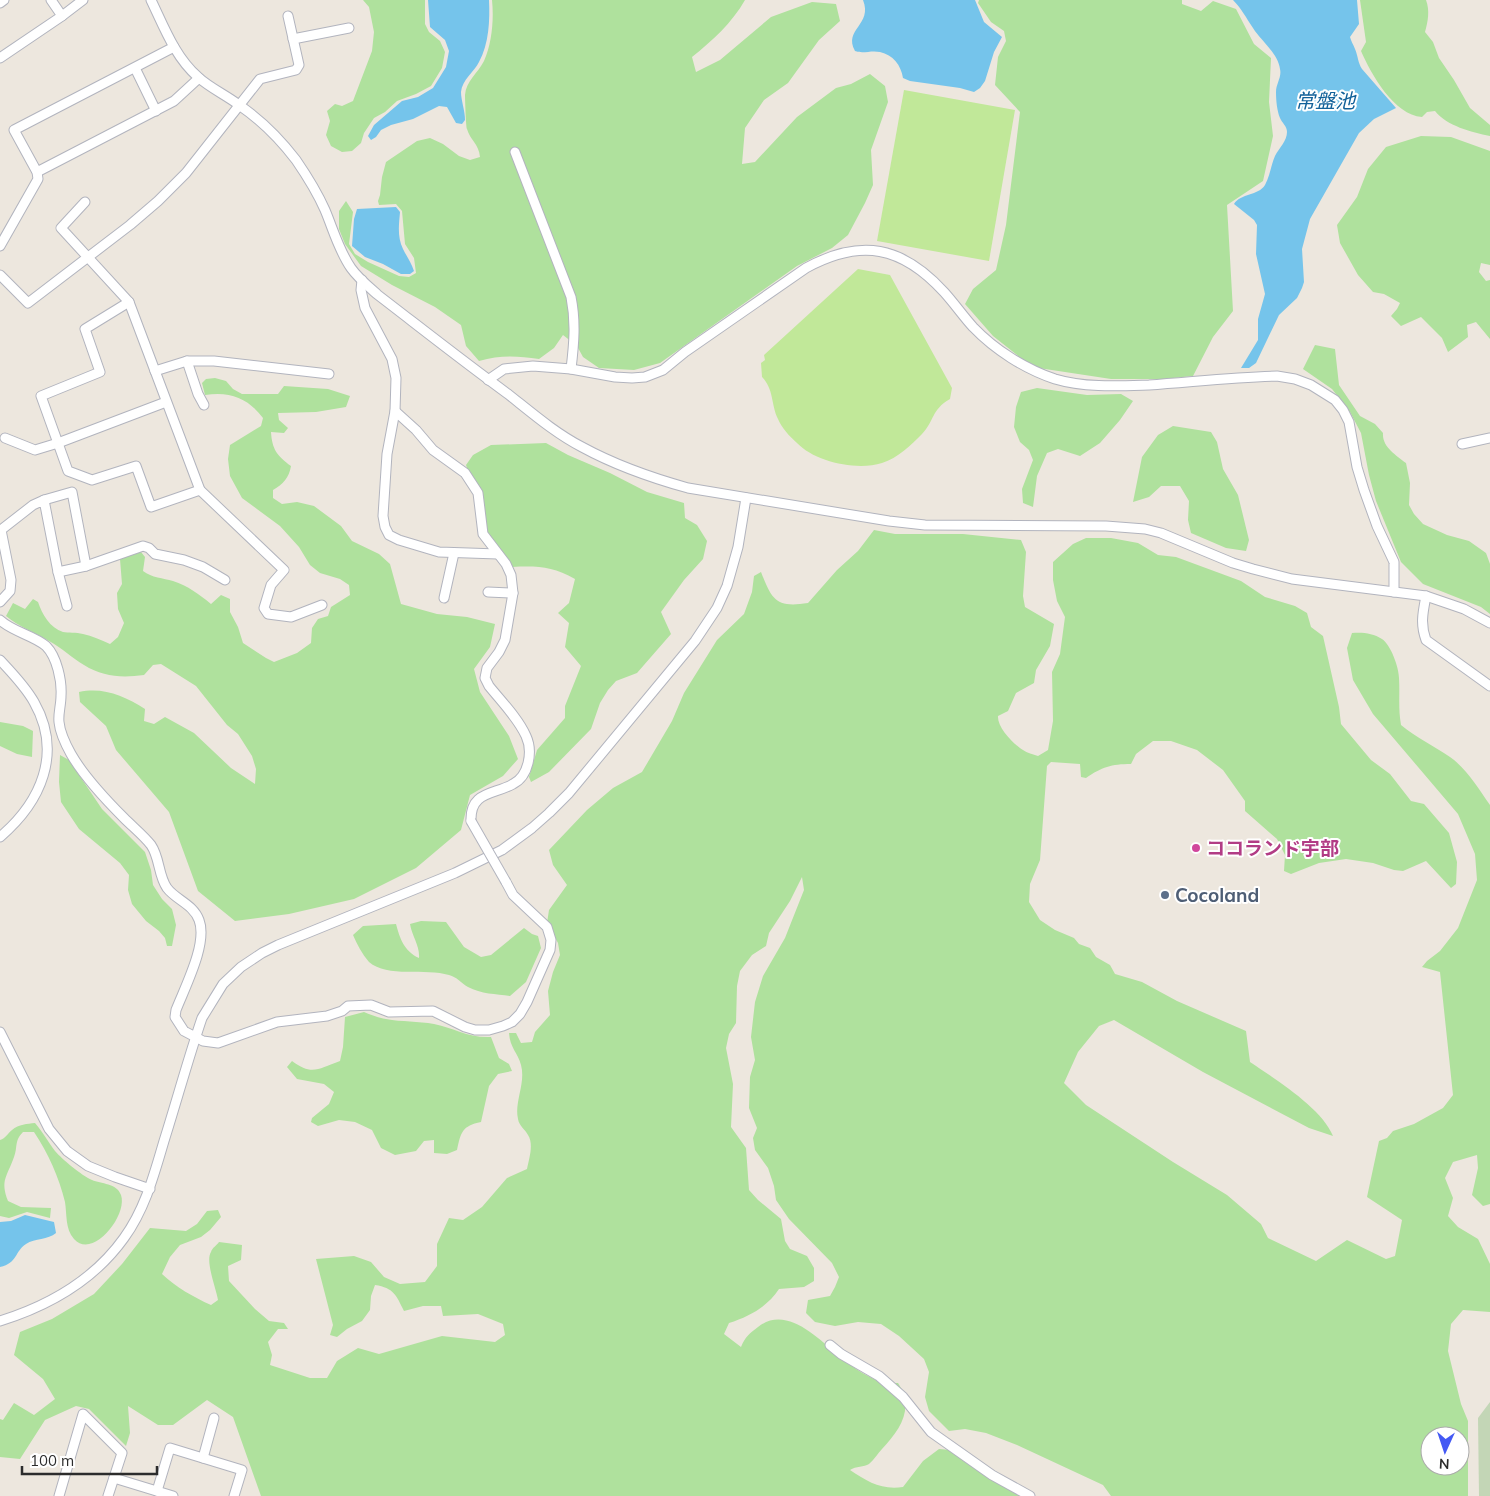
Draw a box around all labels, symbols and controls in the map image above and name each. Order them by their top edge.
water label: 常盤池 [1295,88,1357,113]
place label: ココランド宇部 [1206,836,1339,860]
marker: ココランド宇部 [1190,842,1202,854]
place label: Cocoland [1175,883,1259,907]
marker: Cocoland [1159,889,1171,901]
north arrow [1420,1426,1470,1476]
scale bar [22,1444,158,1476]
text: 100 m [30,1451,74,1470]
text: N [1439,1455,1450,1473]

